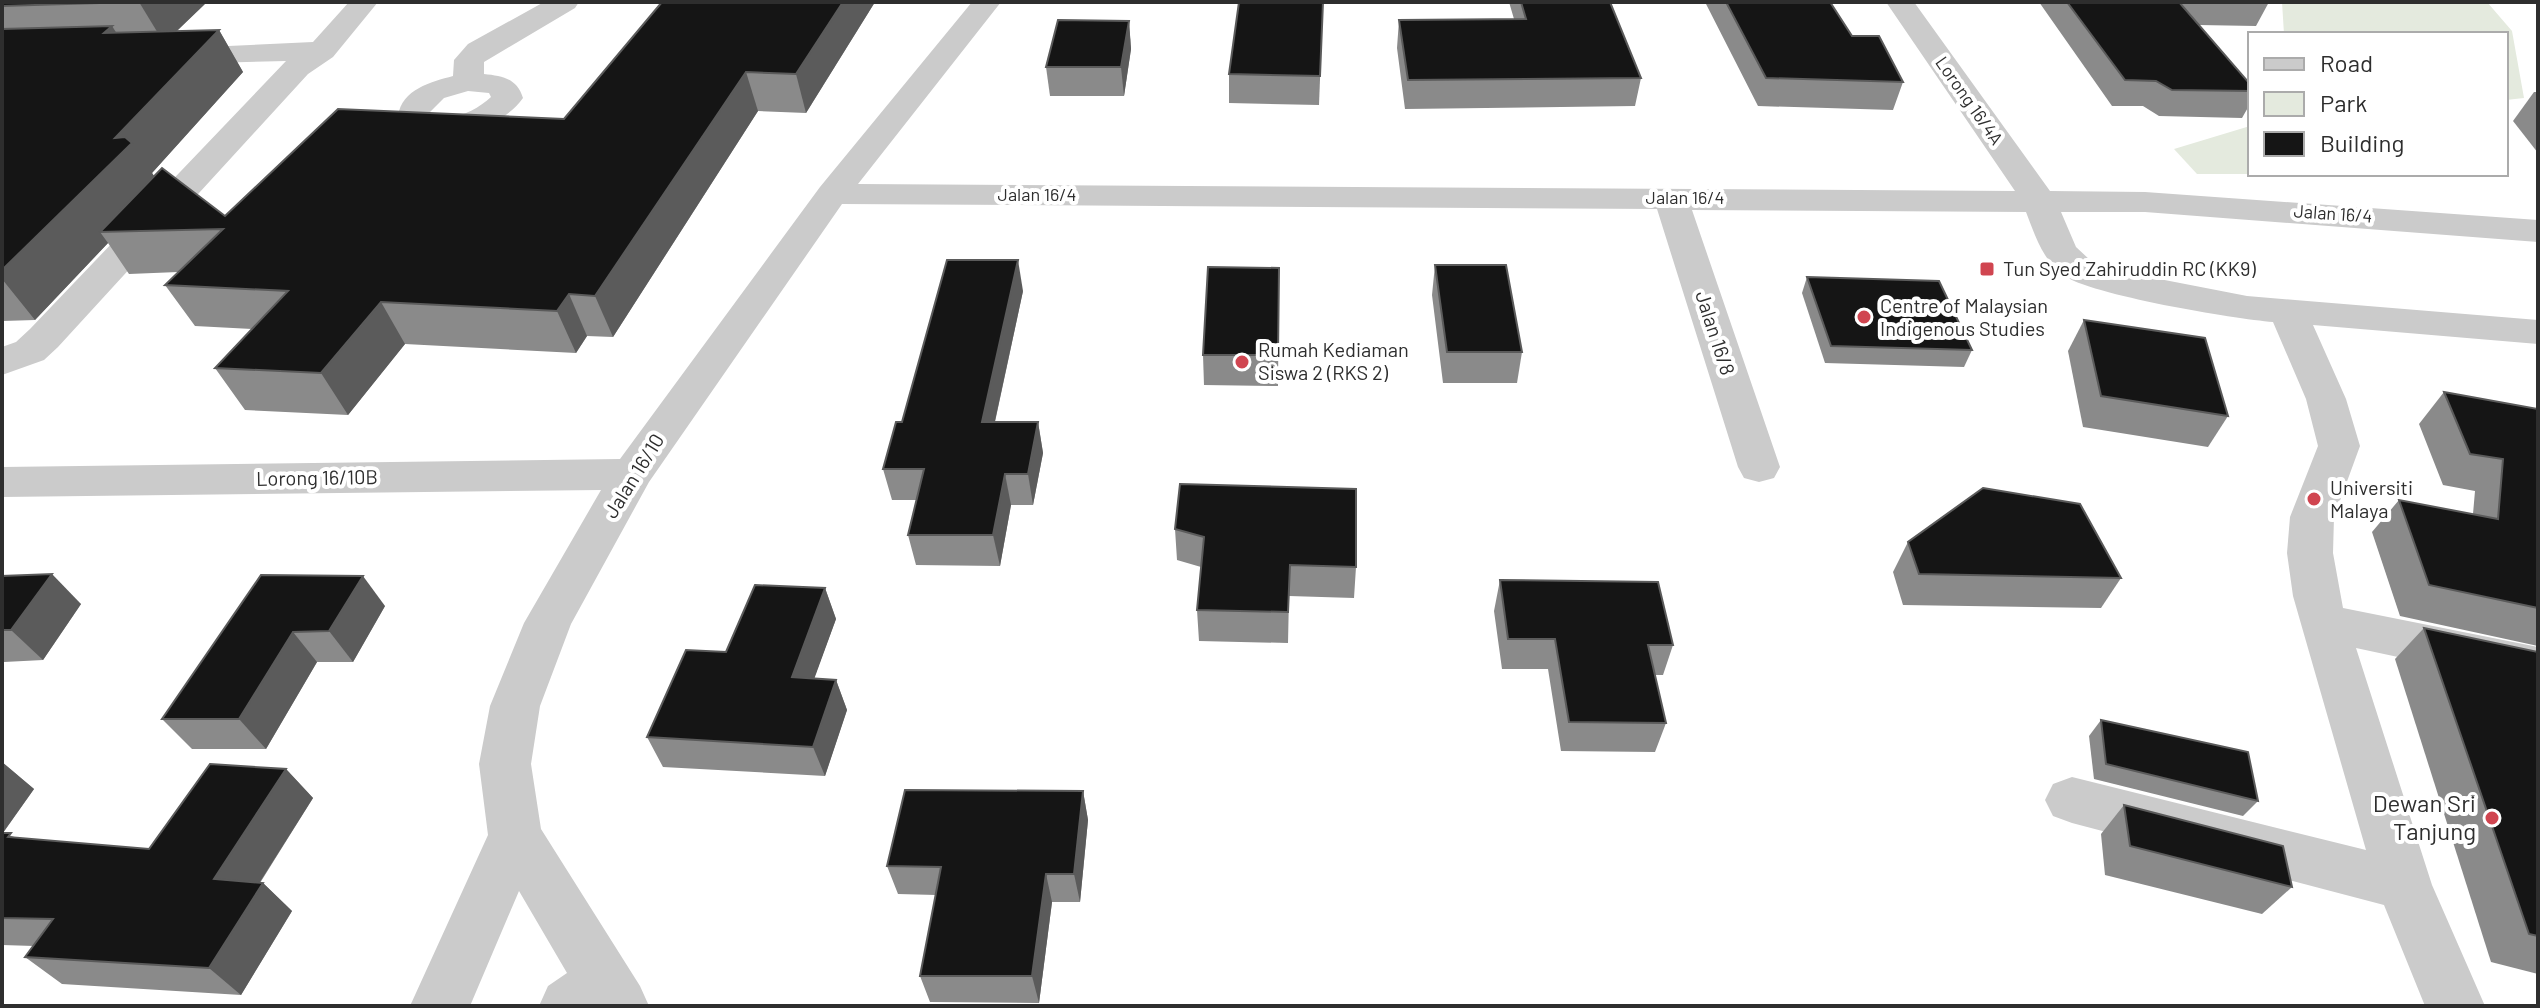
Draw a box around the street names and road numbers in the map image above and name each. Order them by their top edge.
street label: Lorong 16/4A [1931,52,2008,149]
street label: Jalan 16/4 [998,183,1076,205]
street label: Jalan 16/4 [1646,186,1724,208]
street label: Jalan 16/4 [2293,199,2373,227]
street label: Jalan 16/8 [1691,288,1741,378]
street label: Jalan 16/10 [598,429,668,522]
street label: Lorong 16/10B [256,464,378,490]

